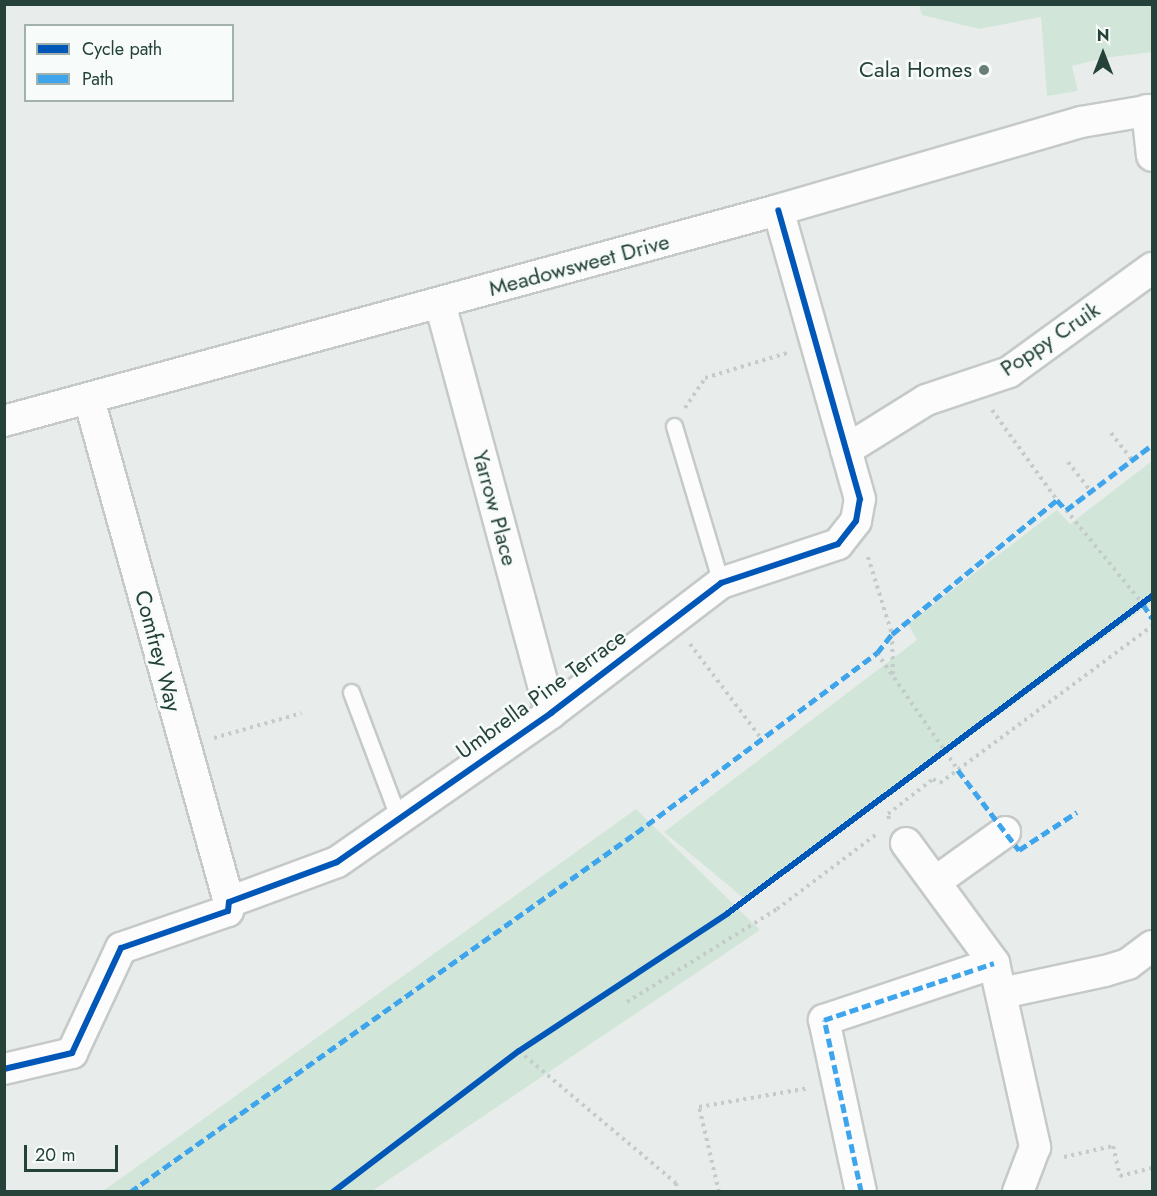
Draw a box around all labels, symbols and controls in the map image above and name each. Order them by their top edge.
legend [24,24,234,102]
north arrow [1073,24,1133,84]
text: N [1097,24,1109,47]
text: Cycle path [82,36,162,62]
place label: Cala Homes [859,57,972,83]
marker: Cala Homes [977,63,991,77]
text: Path [82,66,114,92]
street label: Meadowsweet Drive [486,228,672,302]
street label: Poppy Cruik [995,296,1105,382]
street label: Yarrow Place [467,447,523,569]
street label: Comfrey Way [129,587,187,715]
street label: Umbrella Pine Terrace [451,624,631,764]
scale bar [27,1133,122,1171]
text: 20 m [35,1142,75,1168]

